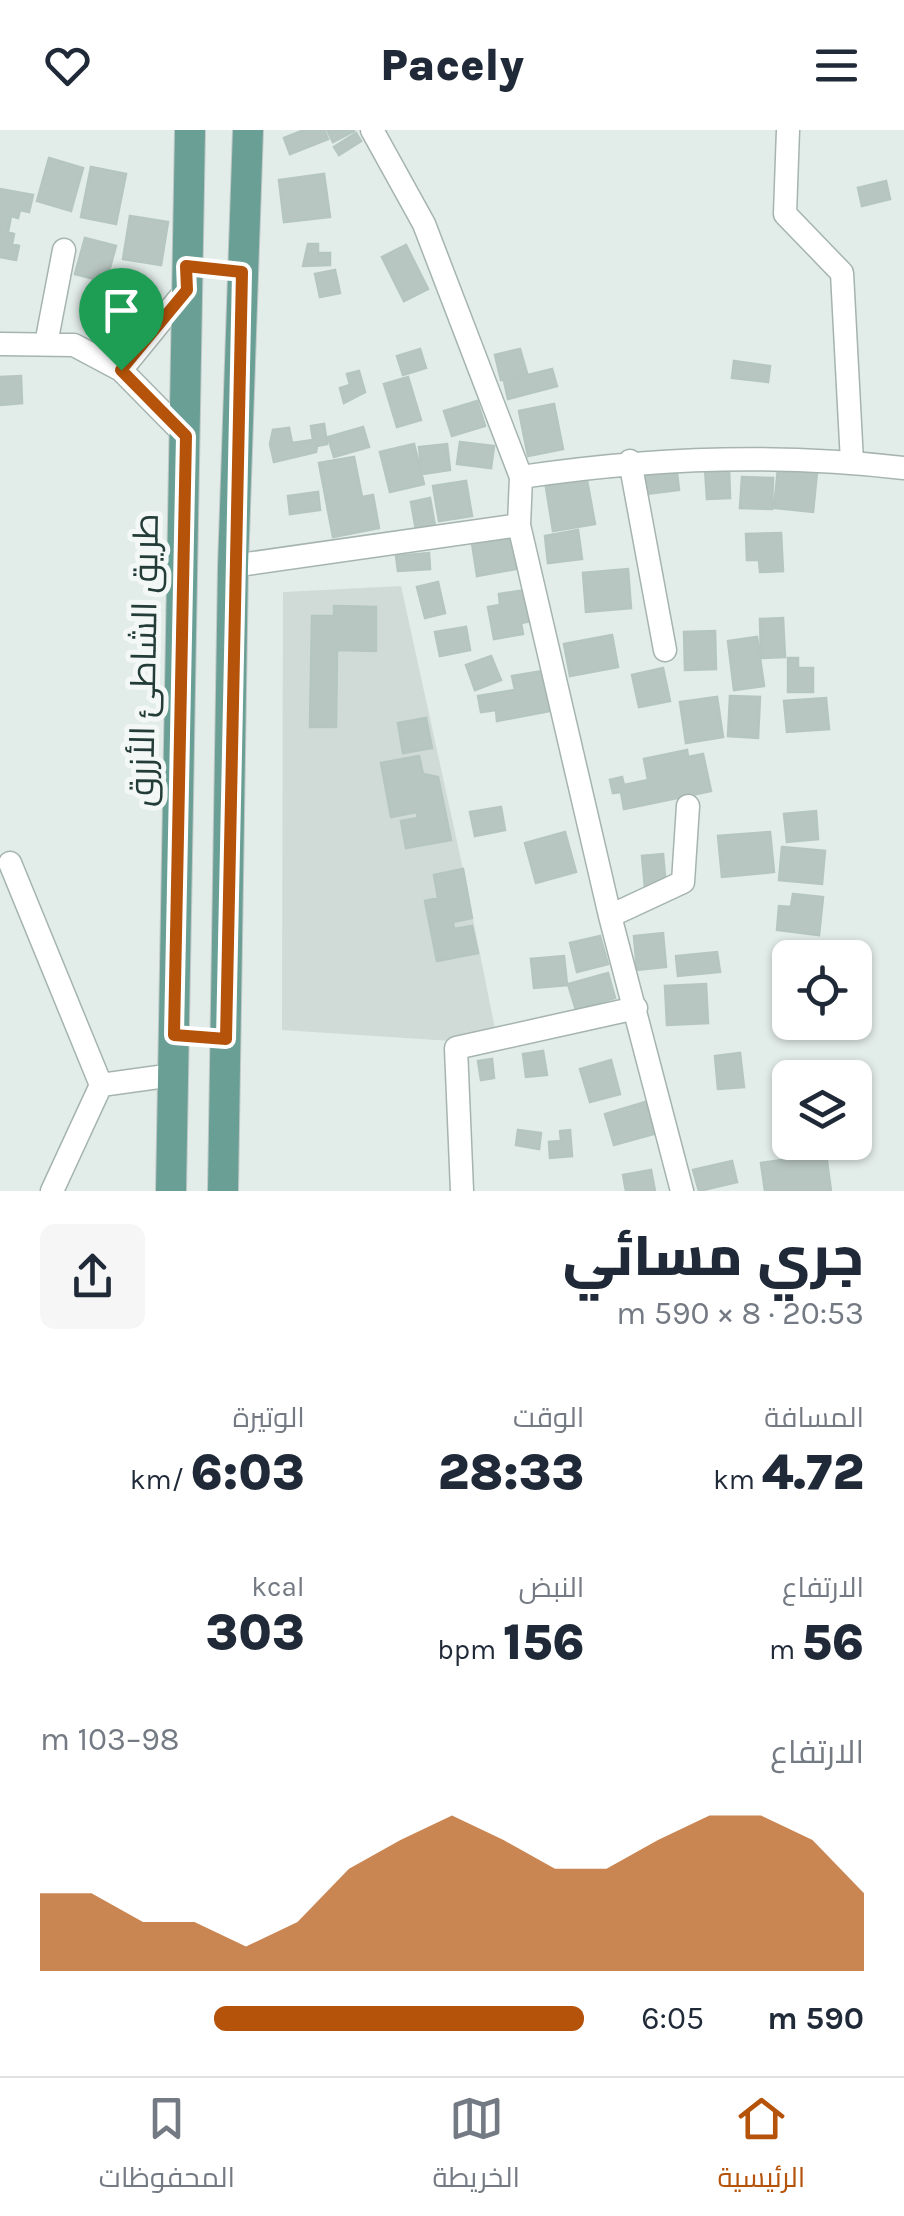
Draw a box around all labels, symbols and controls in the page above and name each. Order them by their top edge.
icon: heart [40,38,95,93]
icon: menu [809,38,864,93]
text: Pacely [380,39,524,91]
pin [79,268,164,371]
icon: arrive [94,283,149,338]
street label: طريق الشاطئ الأزرق [121,513,168,807]
map controls [772,940,872,1160]
button: locate [772,940,872,1040]
button: layers [772,1060,872,1160]
button: share [40,1224,145,1329]
text: جري مسائي [563,1225,864,1289]
text: 20:53 · 8 × 590 m [616,1295,864,1332]
text: الوتيرة [233,1401,305,1434]
text: الوقت [513,1401,584,1434]
text: المسافة [764,1401,864,1434]
text: 6:03 [191,1443,305,1502]
text: 28:33 [438,1443,584,1502]
text: 4.72 [762,1443,864,1502]
text: /km [130,1463,191,1496]
text: km [713,1463,762,1496]
text: kcal [251,1570,305,1603]
text: النبض [518,1571,584,1604]
text: الارتفاع [782,1571,864,1604]
text: 303 [205,1603,305,1662]
text: 156 [503,1613,584,1672]
text: 56 [802,1613,864,1672]
text: bpm [437,1633,503,1666]
text: m [769,1633,802,1666]
text: 98–103 m [40,1721,179,1758]
text: الارتفاع [770,1734,864,1771]
text: 6:05 [641,2000,704,2037]
text: 590 m [767,2000,864,2037]
tab: المحفوظات [99,2091,235,2203]
tab: الخريطة [433,2091,520,2203]
tab: الرئيسية [717,2091,805,2203]

